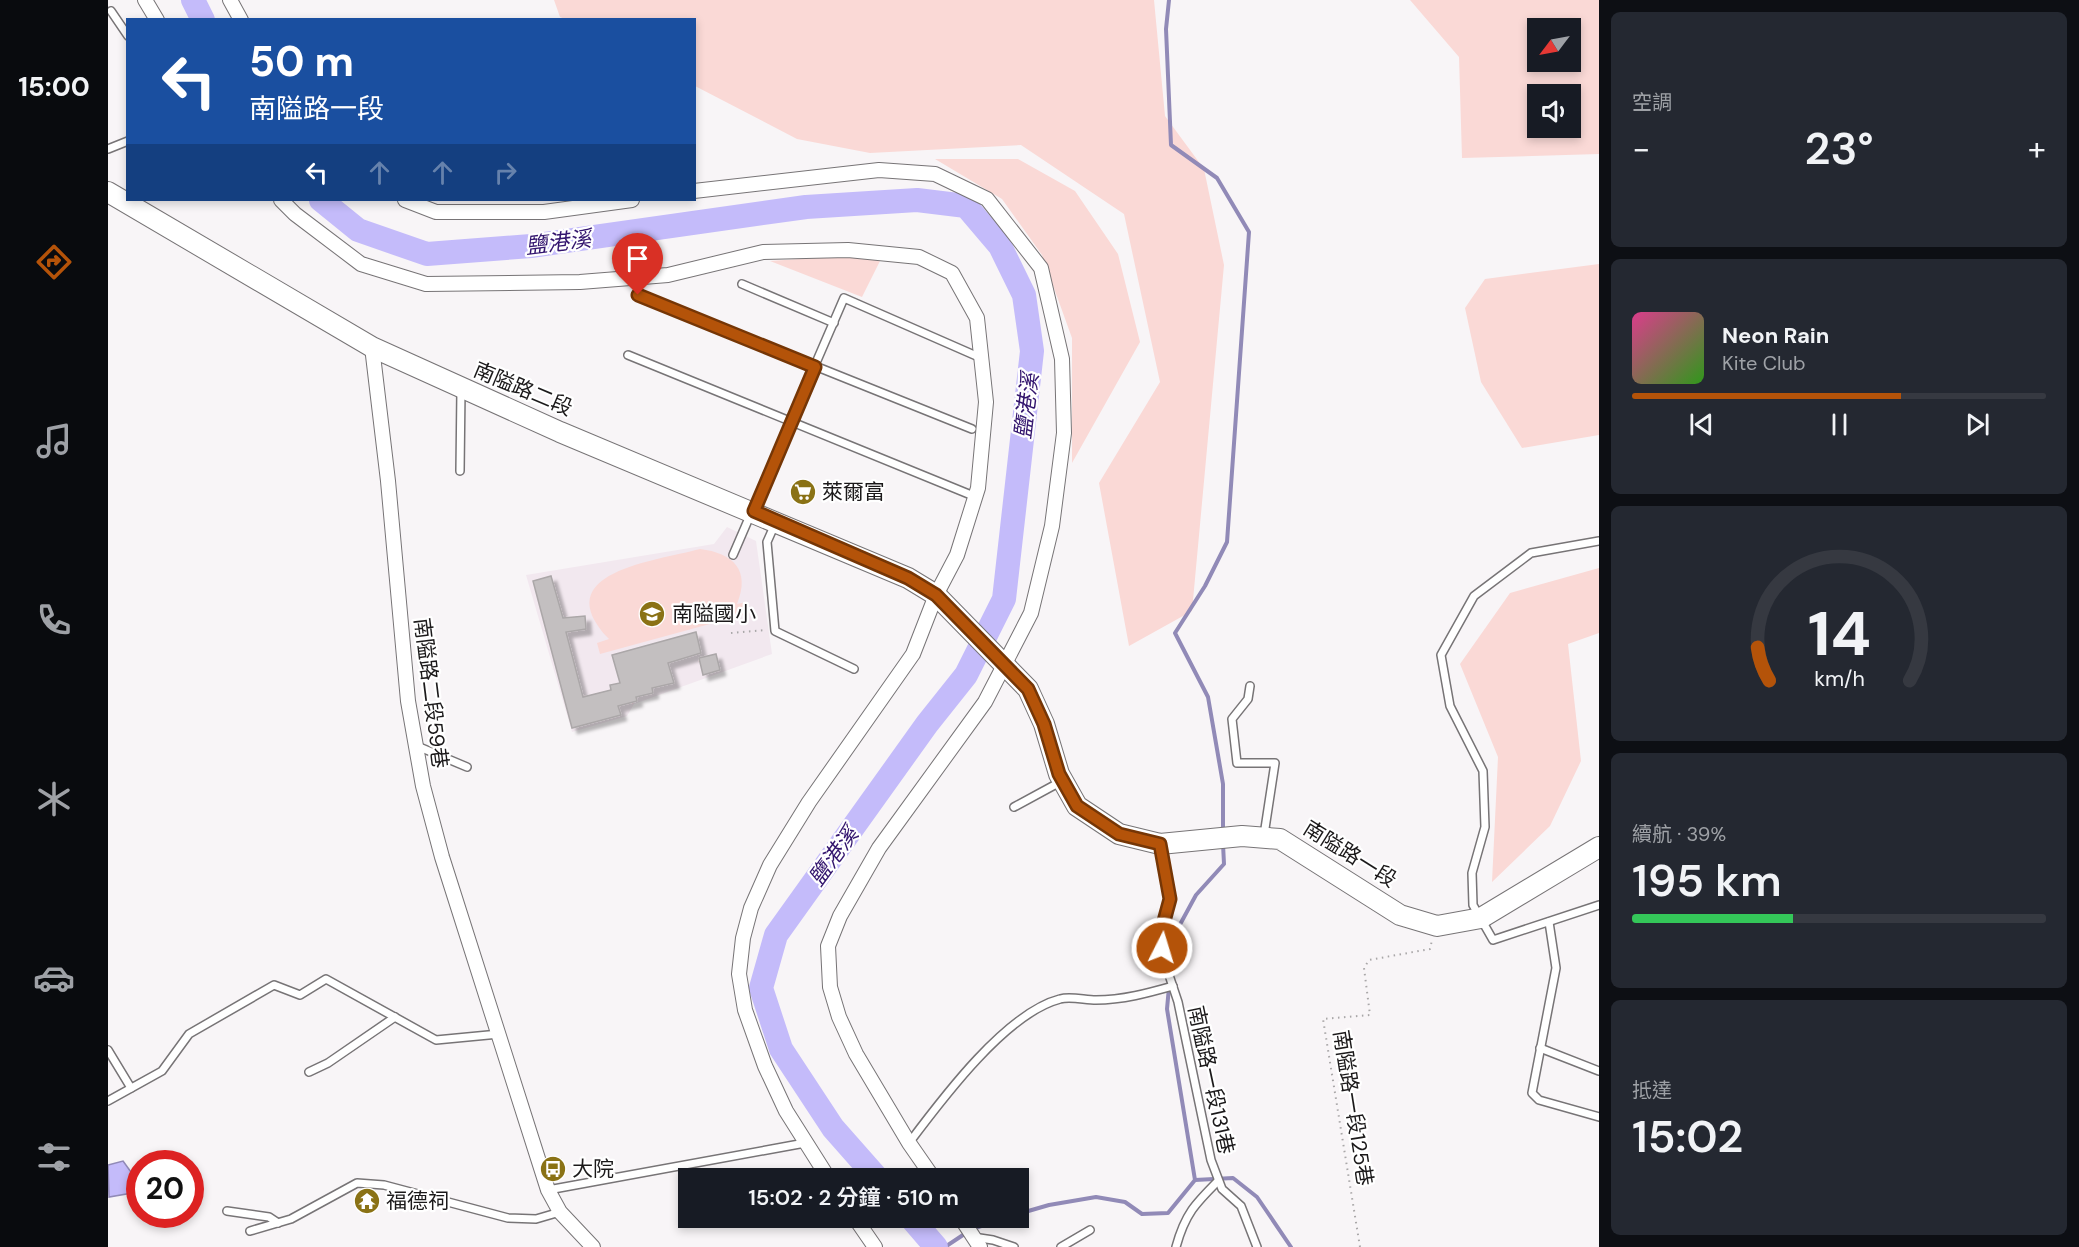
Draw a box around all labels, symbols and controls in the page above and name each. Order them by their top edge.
north arrow [1527,18,1581,72]
map controls [1527,18,1581,138]
text: 50 m [249,34,354,89]
icon: left [150,42,228,120]
text: 15:00 [18,69,90,104]
button: sound [1527,84,1581,138]
text: 空調 [1632,89,1672,115]
text: 南隘路一段 [249,91,384,126]
text: 23° [1805,119,1874,178]
text: − [1632,127,1650,170]
text: + [2028,127,2046,170]
icon: left [300,156,333,189]
icon: ahead [363,156,396,189]
icon: ahead [426,156,459,189]
icon: right [489,156,522,189]
water label: 鹽港溪 [524,224,596,261]
pin [612,233,663,295]
icon: directions [33,241,75,283]
icon: arrive [621,242,654,275]
text: Neon Rain [1722,321,1829,350]
text: Kite Club [1722,350,1806,376]
street label: 南隘路二段 [469,356,577,422]
water label: 鹽港溪 [1008,369,1045,441]
icon: previous [1685,408,1718,441]
icon: pause [1823,408,1856,441]
icon: next [1961,408,1994,441]
icon: music [33,420,75,462]
supermarket icon: 萊爾富 [788,477,818,507]
place label: 萊爾富 [822,478,885,506]
text: 14 [1807,593,1871,674]
icon: phone [33,599,75,641]
school or university icon: 南隘國小 [637,599,667,629]
place label: 南隘國小 [672,600,756,628]
street label: 南隘路二段59巷 [408,616,454,770]
text: km/h [1814,665,1864,693]
icon: climate [33,778,75,820]
street label: 南隘路一段 [1298,814,1402,894]
water label: 鹽港溪 [802,819,866,892]
text: 續航 · 39% [1632,821,1726,847]
text: 195 km [1632,851,1782,910]
position arrow [1130,916,1194,980]
icon: car [33,957,75,999]
street label: 南隘路一段131巷 [1182,1003,1240,1157]
street label: 南隘路一段125巷 [1327,1028,1379,1188]
text: 抵達 [1632,1077,1672,1103]
text: 15:02 [1632,1107,1743,1166]
icon: filters [33,1136,75,1178]
speed limit sign: 20 [126,1150,204,1228]
bus stop icon: 大院 [538,1154,568,1184]
place label: 大院 [572,1155,614,1183]
text: 15:02 · 2 分鐘 · 510 m [748,1183,959,1212]
temple icon: 福德祠 [352,1186,382,1216]
place label: 福德祠 [386,1187,449,1215]

